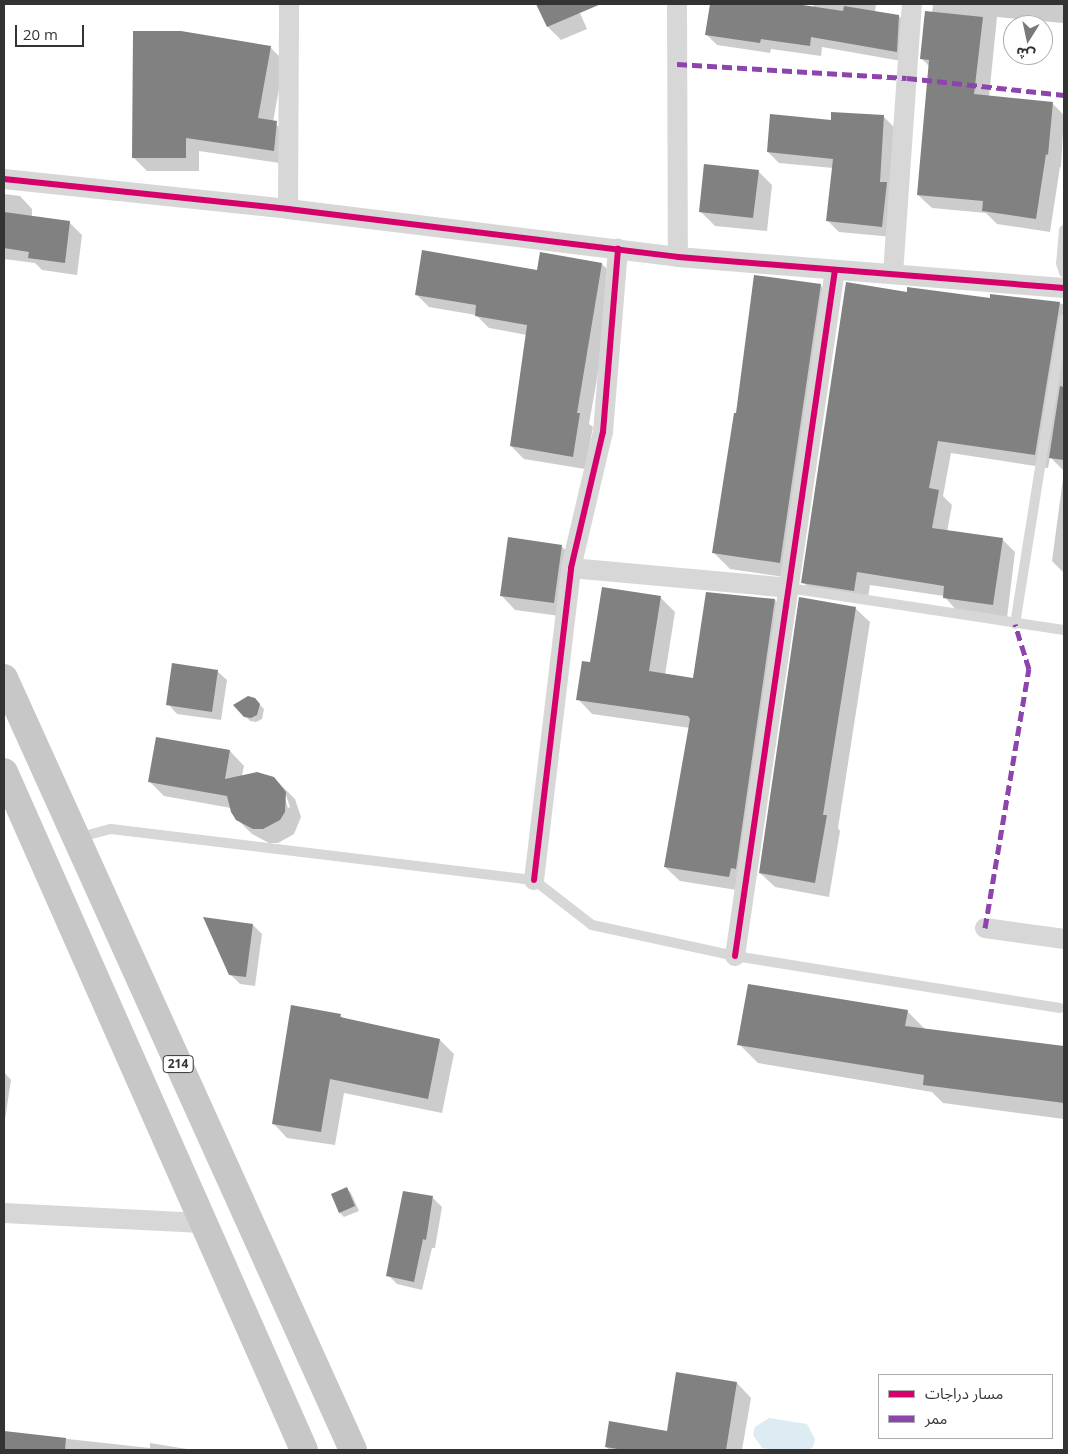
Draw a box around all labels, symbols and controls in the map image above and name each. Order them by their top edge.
scale bar [18,15,86,47]
north arrow [1003,15,1053,65]
text: 20 m [23,24,58,44]
text: ش [1014,43,1037,65]
road number: 214 [162,1054,194,1074]
legend [878,1374,1053,1439]
text: مسار دراجات [925,1383,1003,1403]
text: ممر [925,1408,948,1428]

